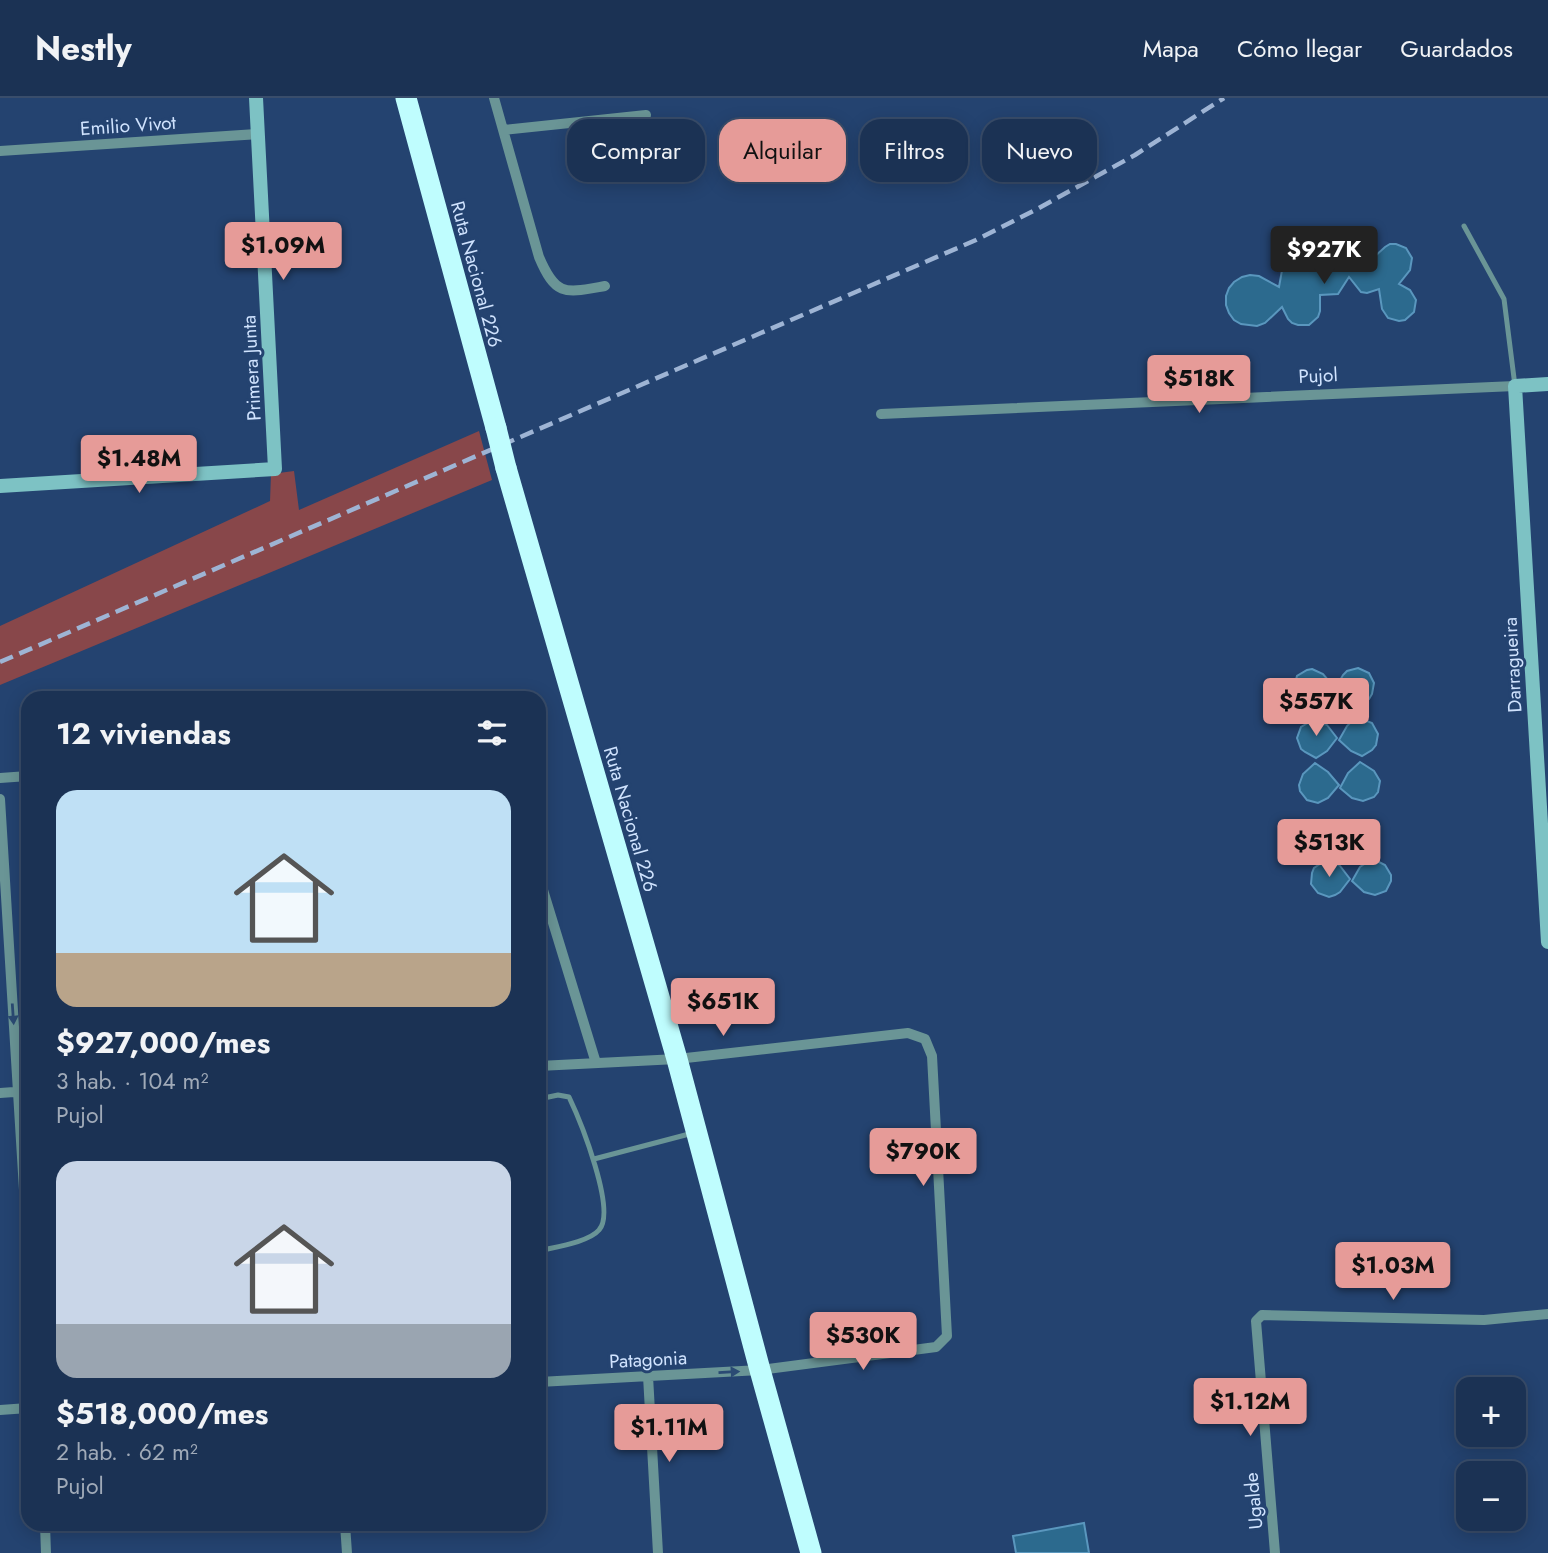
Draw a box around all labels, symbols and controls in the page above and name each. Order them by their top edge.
text: Nestly [35,25,132,72]
text: Mapa [1143,31,1199,66]
text: Cómo llegar [1237,31,1362,66]
text: Guardados [1400,31,1513,66]
street label: Emilio Vivot [79,109,177,142]
chip: Comprar [567,119,705,182]
chip: Alquilar [719,119,846,182]
chip: Filtros [860,119,968,182]
chip: Nuevo [982,119,1097,182]
street label: Ruta Nacional 226 [444,198,509,350]
pin: $1.09M [226,222,340,282]
pin: $927K [1275,226,1373,286]
text: $1.09M [241,228,325,262]
text: $927K [1287,232,1361,266]
street label: Primera Junta [235,315,268,421]
pin: $518K [1150,356,1248,415]
text: $518K [1163,361,1235,395]
street label: Pujol [1298,361,1338,390]
pin: $1.48M [82,436,196,495]
text: $1.48M [97,441,181,475]
street label: Darragueira [1497,617,1528,713]
pin: $557K [1267,678,1365,738]
text: $557K [1279,684,1353,718]
text: 12 viviendas [56,712,231,755]
icon: filters [473,714,511,752]
street label: Ruta Nacional 226 [597,743,664,895]
pin: $513K [1280,820,1378,879]
text: $513K [1293,825,1365,859]
icon: home [221,835,347,961]
pin: $651K [674,978,772,1038]
text: $651K [687,984,759,1018]
one-way arrow [8,1003,19,1025]
text: $927,000/mes [56,1021,270,1064]
text: 3 hab. · 104 m² [56,1064,209,1098]
text: Pujol [56,1098,104,1132]
pin: $790K [874,1128,972,1188]
text: $790K [886,1134,960,1168]
icon: home [221,1206,347,1332]
pin: $1.03M [1336,1242,1450,1302]
text: $1.03M [1351,1248,1435,1282]
pin: $530K [814,1312,912,1372]
text: $530K [826,1318,900,1352]
street label: Patagonia [608,1344,688,1375]
one-way arrow [719,1366,741,1377]
map controls [1456,1377,1526,1531]
button: + [1456,1377,1526,1447]
pin: $1.12M [1193,1378,1307,1438]
text: $1.12M [1210,1384,1290,1418]
text: $518,000/mes [56,1392,269,1435]
pin: $1.11M [612,1404,726,1464]
text: $1.11M [630,1410,708,1444]
text: 2 hab. · 62 m² [56,1435,198,1469]
button: − [1456,1461,1526,1531]
text: Pujol [56,1469,104,1503]
street label: Ugalde [1238,1471,1269,1530]

